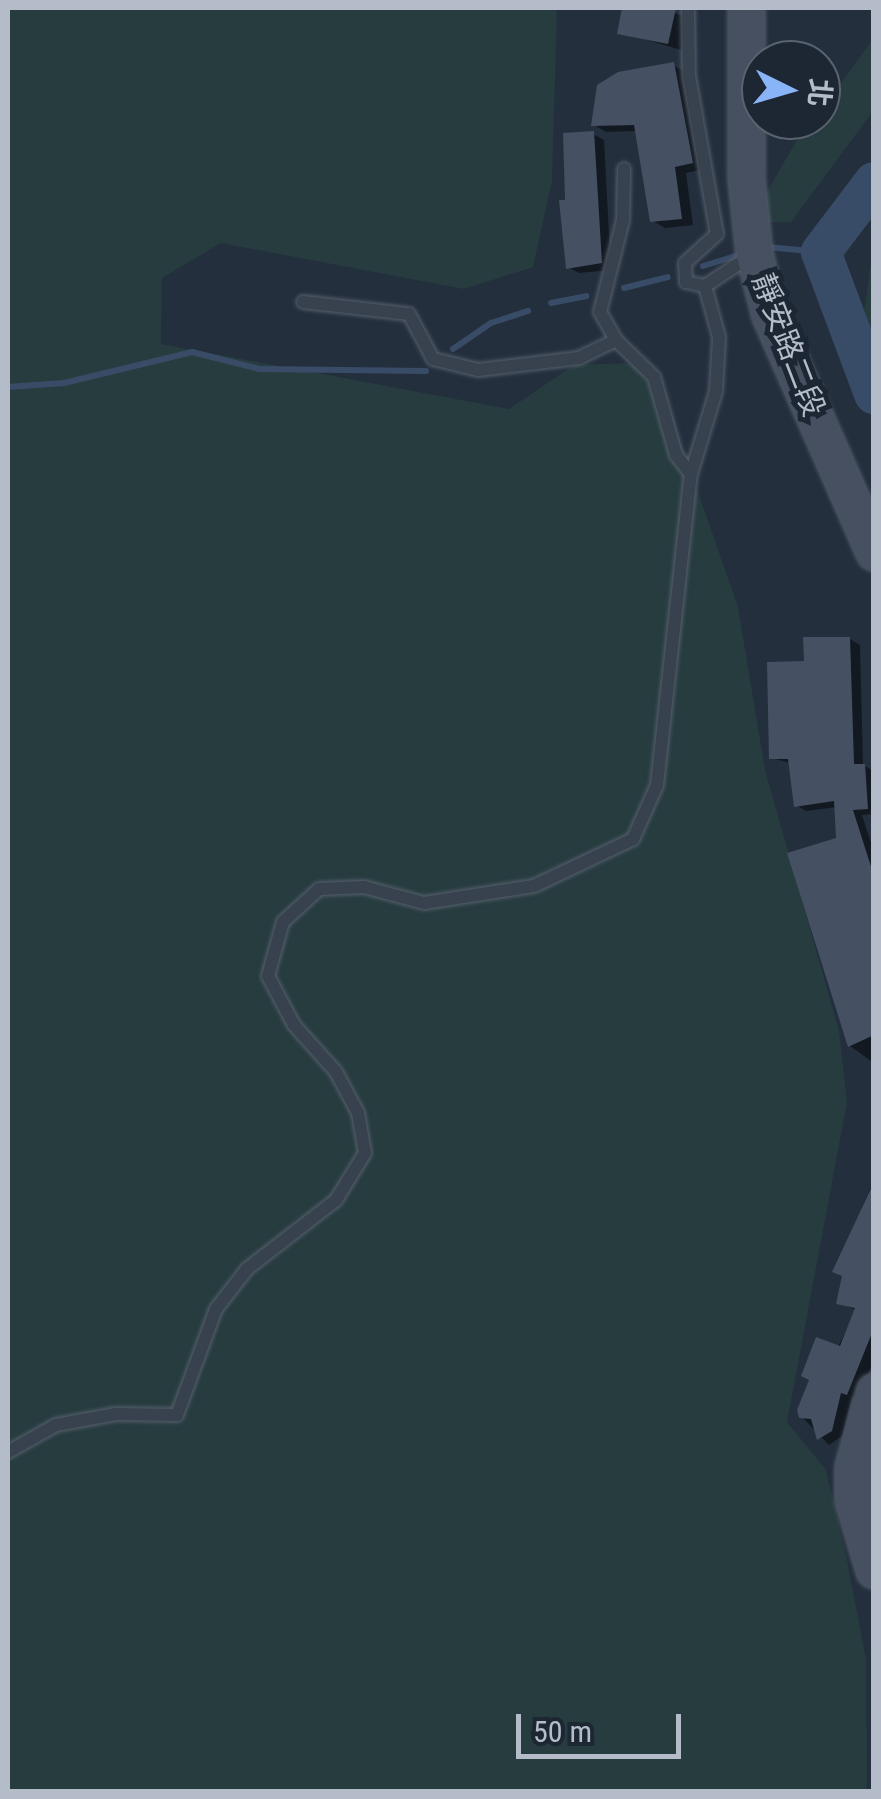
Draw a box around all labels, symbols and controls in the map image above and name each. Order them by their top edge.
north arrow [741,40,841,140]
text: 北 [802,77,837,108]
street label: 靜安路二段 [744,269,832,421]
scale bar [521,1694,686,1756]
text: 50 m [533,1714,592,1749]

